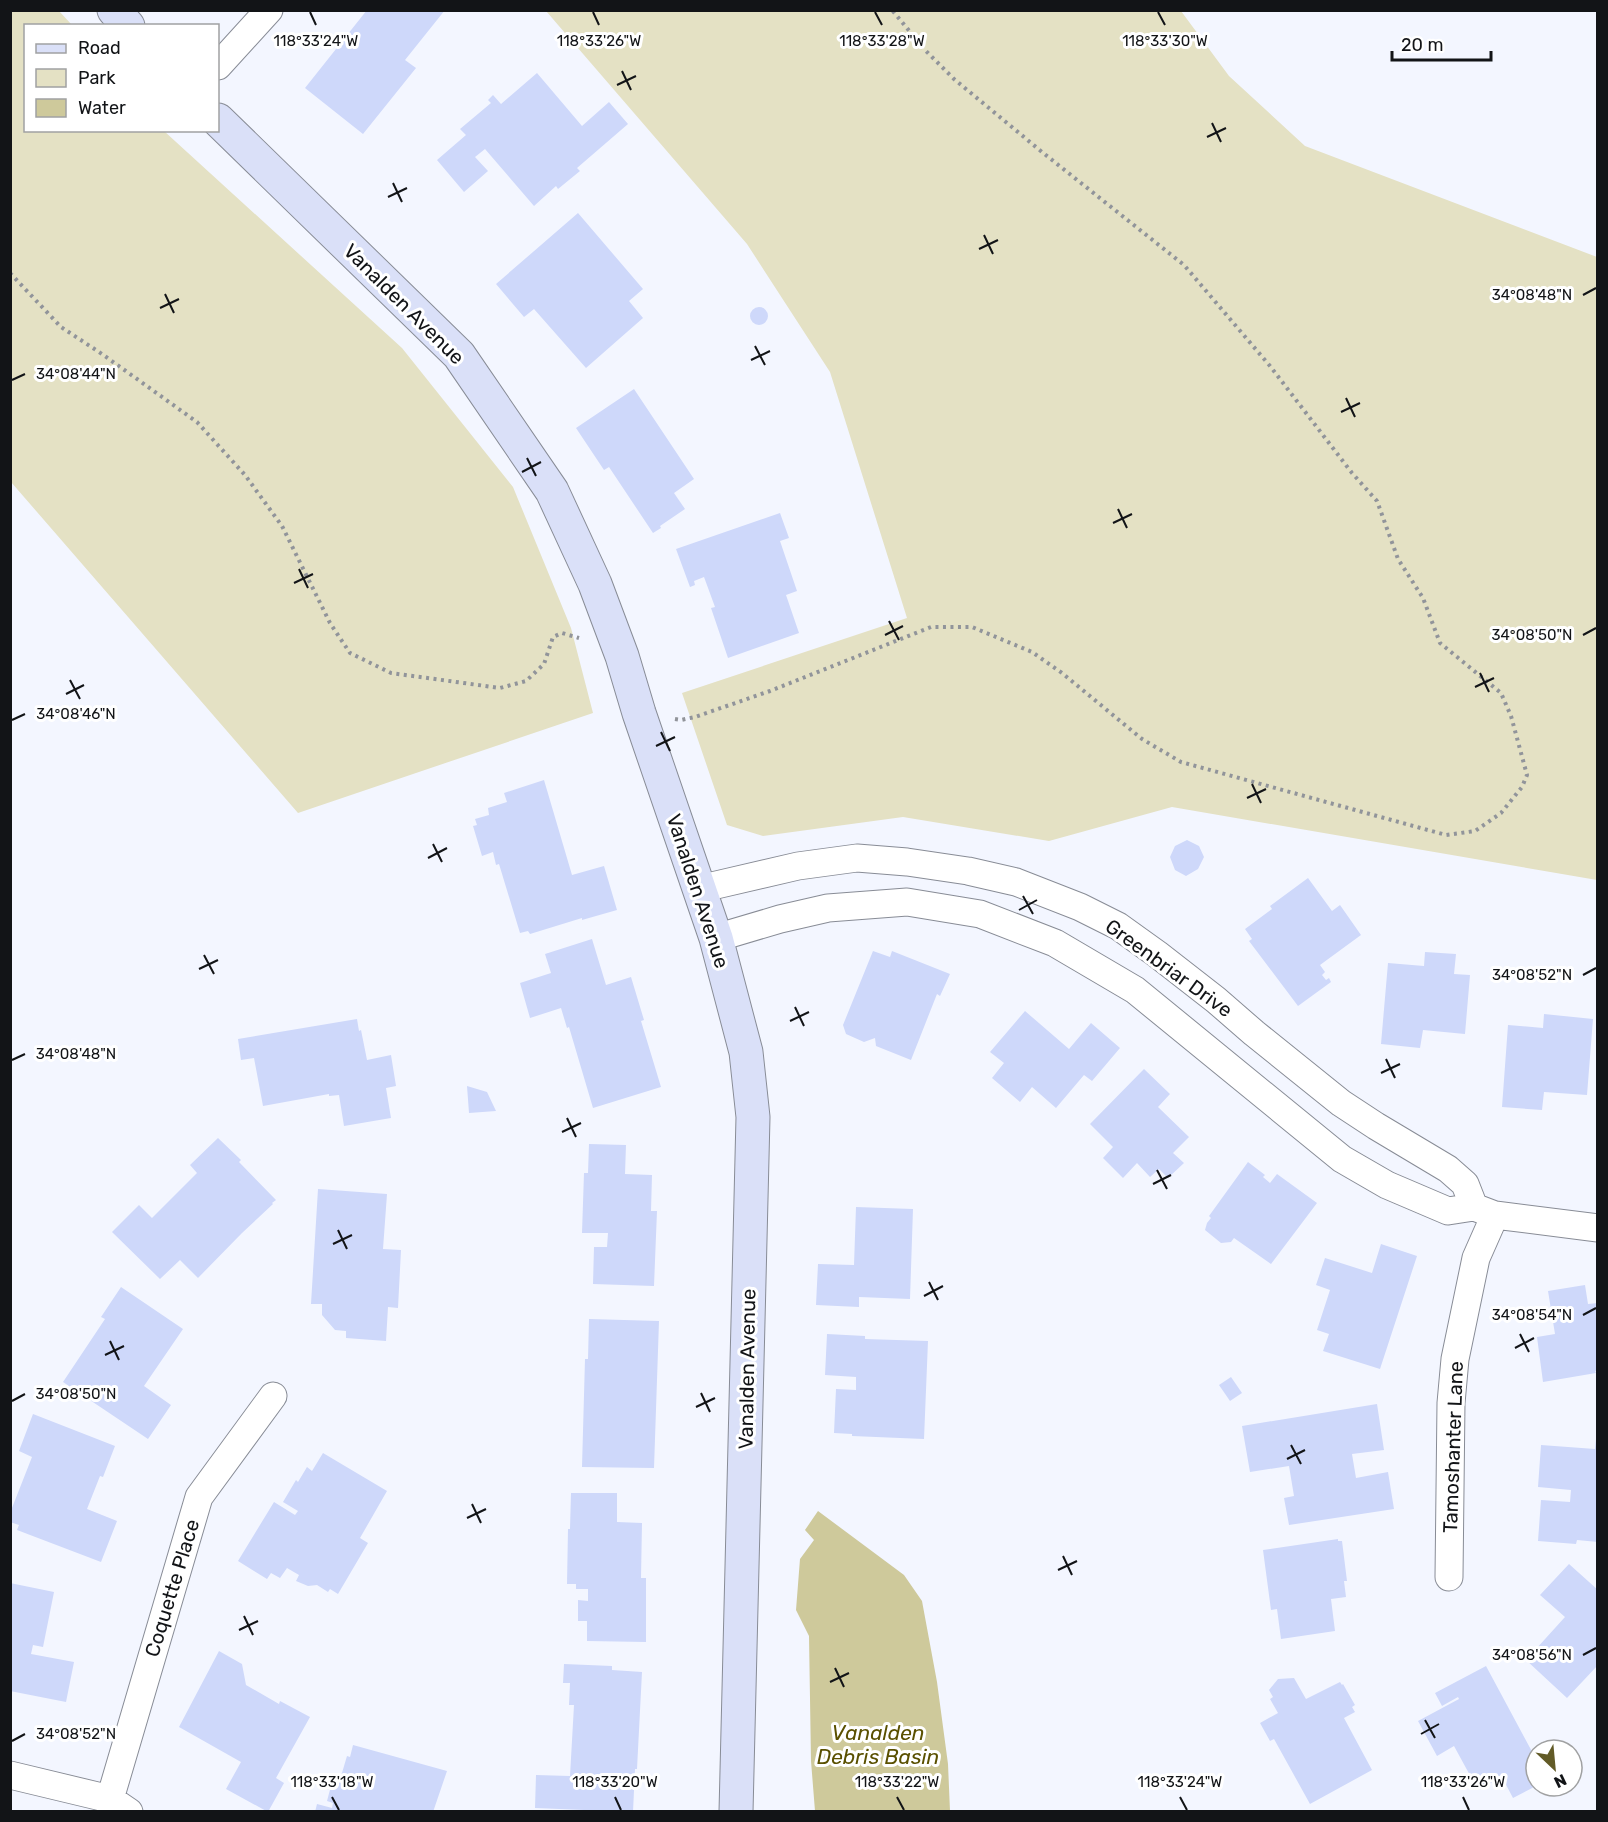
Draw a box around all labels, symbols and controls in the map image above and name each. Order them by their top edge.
legend [24,24,219,132]
scale bar [1392,24,1491,62]
text: 118°33'24"W [274,32,358,50]
text: 118°33'26"W [557,32,641,50]
text: 118°33'28"W [839,32,925,50]
text: 118°33'30"W [1122,32,1208,50]
text: 20 m [1401,34,1443,56]
text: Road [78,37,121,59]
text: Park [78,67,116,89]
text: Water [78,97,126,119]
street label: Vanalden Avenue [339,239,469,369]
text: 34°08'48"N [1492,286,1572,304]
text: 34°08'44"N [36,365,116,383]
text: 34°08'50"N [1492,626,1572,644]
text: 34°08'46"N [36,705,116,723]
street label: Vanalden Avenue [662,811,734,971]
street label: Greenbriar Drive [1101,914,1237,1022]
text: 34°08'52"N [1492,966,1572,984]
text: 34°08'48"N [36,1045,116,1063]
street label: Vanalden Avenue [734,1288,760,1450]
text: 34°08'54"N [1492,1306,1572,1324]
street label: Tamoshanter Lane [1438,1361,1468,1533]
text: 34°08'50"N [36,1385,116,1403]
street label: Coquette Place [140,1516,204,1660]
text: 34°08'56"N [1492,1646,1572,1664]
water label: Vanalden Debris Basin [817,1720,939,1769]
text: 34°08'52"N [36,1725,116,1743]
north arrow [1524,1738,1584,1798]
text: N [1551,1770,1570,1792]
text: 118°33'18"W [290,1773,374,1791]
text: 118°33'20"W [572,1773,658,1791]
text: 118°33'22"W [855,1773,939,1791]
text: 118°33'24"W [1138,1773,1222,1791]
text: 118°33'26"W [1421,1773,1505,1791]

